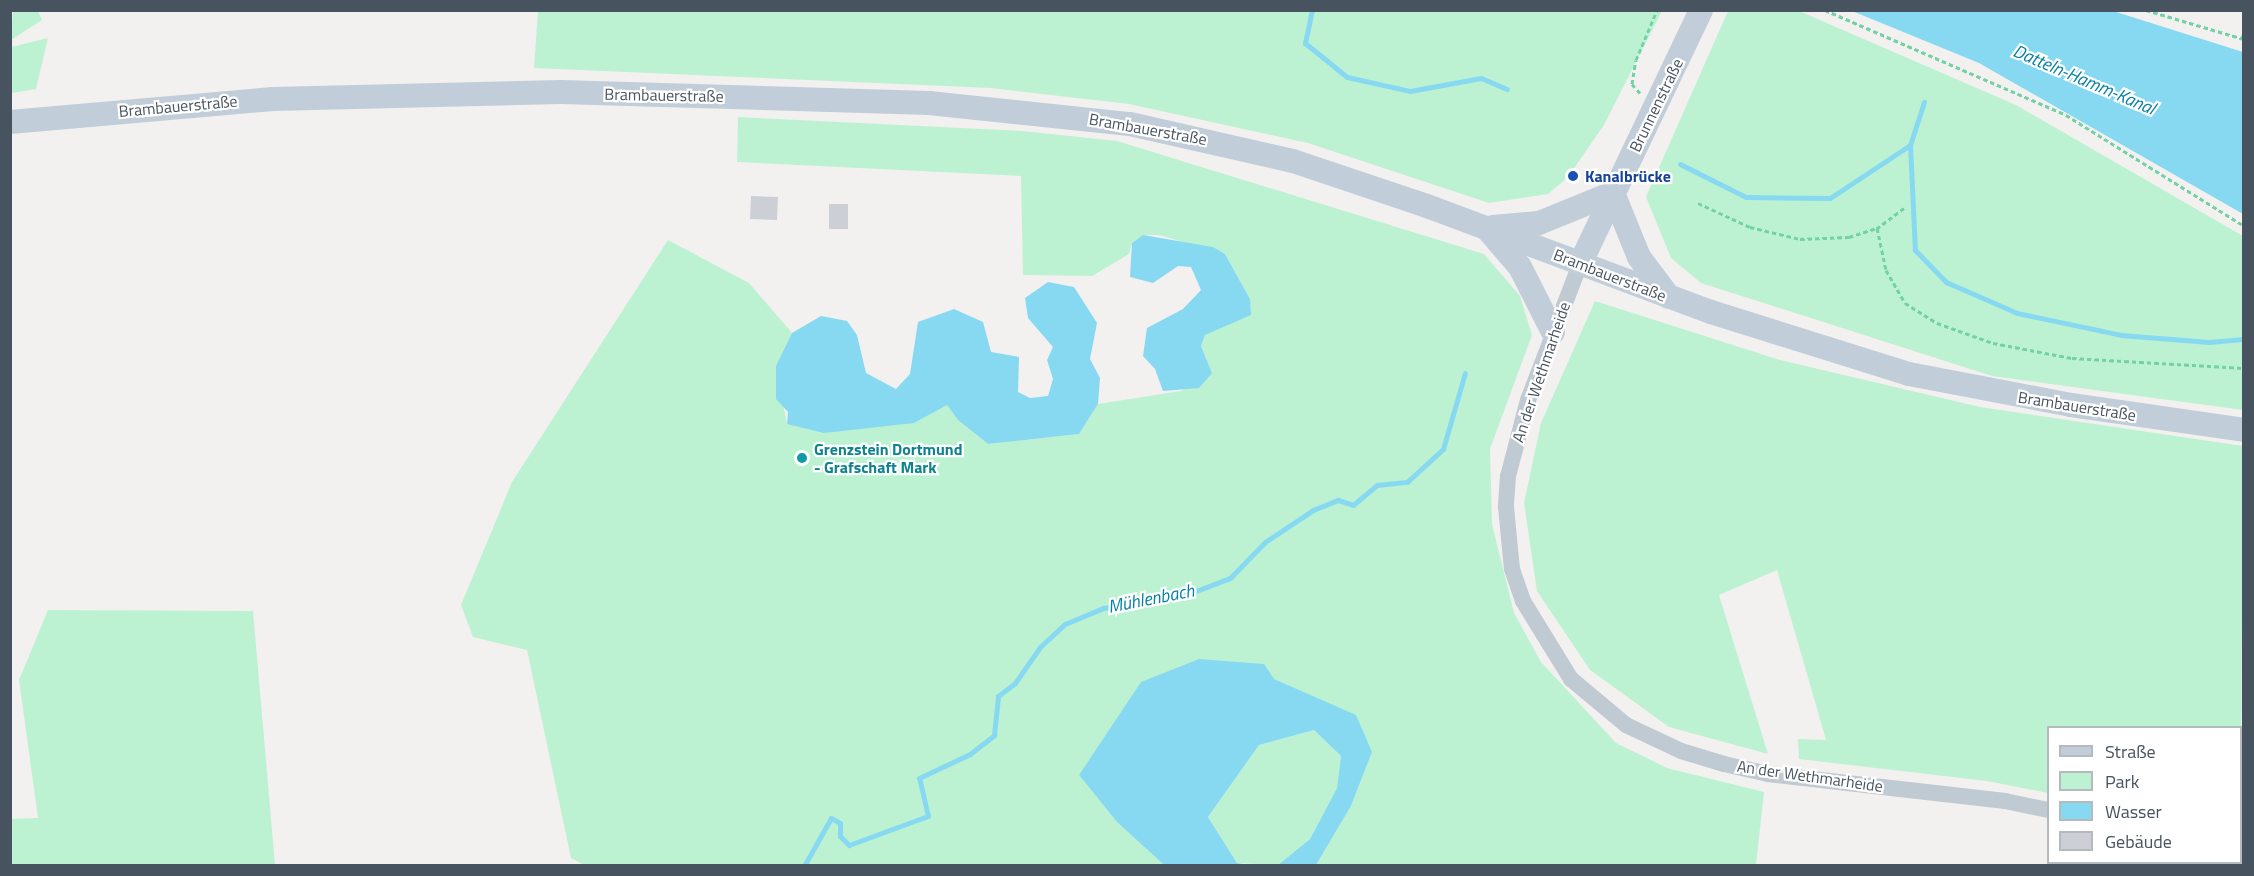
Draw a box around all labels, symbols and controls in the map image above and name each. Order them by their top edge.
water label: Datteln-Hamm-Kanal [2010,40,2158,120]
street label: Brunnenstraße [1625,55,1687,155]
street label: Brambauerstraße [604,84,724,106]
street label: Brambauerstraße [118,91,238,121]
street label: Brambauerstraße [1088,109,1208,149]
place label: Kanalbrücke [1585,166,1671,186]
marker: Kanalbrücke [1566,169,1580,183]
street label: Brambauerstraße [1551,245,1669,305]
street label: An der Wethmarheide [1508,299,1574,445]
street label: Brambauerstraße [2017,387,2137,425]
place label: Grenzstein Dortmund - Grafschaft Mark [814,439,962,477]
marker: Grenzstein Dortmund - Grafschaft Mark [795,451,809,465]
water label: Mühlenbach [1106,580,1196,618]
legend [2047,726,2242,864]
text: Straße [2105,738,2156,765]
street label: An der Wethmarheide [1736,756,1884,796]
text: Park [2105,768,2139,795]
text: Wasser [2105,798,2162,825]
text: Gebäude [2105,828,2172,855]

